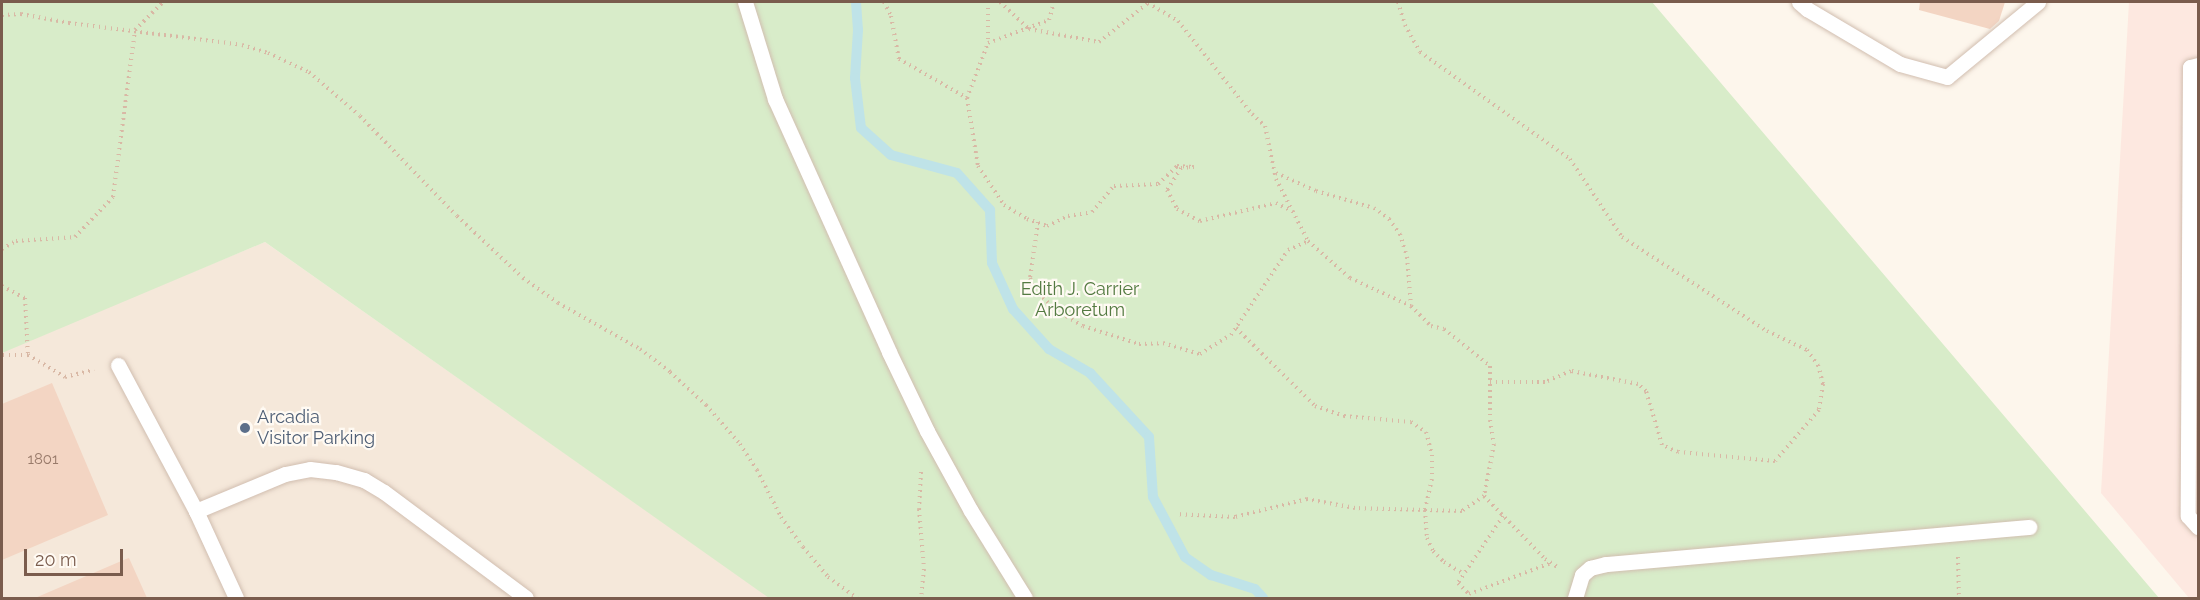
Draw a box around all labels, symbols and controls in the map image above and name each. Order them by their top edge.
park label: Edith J. Carrier Arboretum [1020,279,1140,322]
place label: Arcadia Visitor Parking [257,407,376,450]
marker: Arcadia Visitor Parking [238,421,252,435]
house number: 1801 [28,451,58,469]
scale bar [27,537,126,575]
text: 20 m [35,549,77,570]

